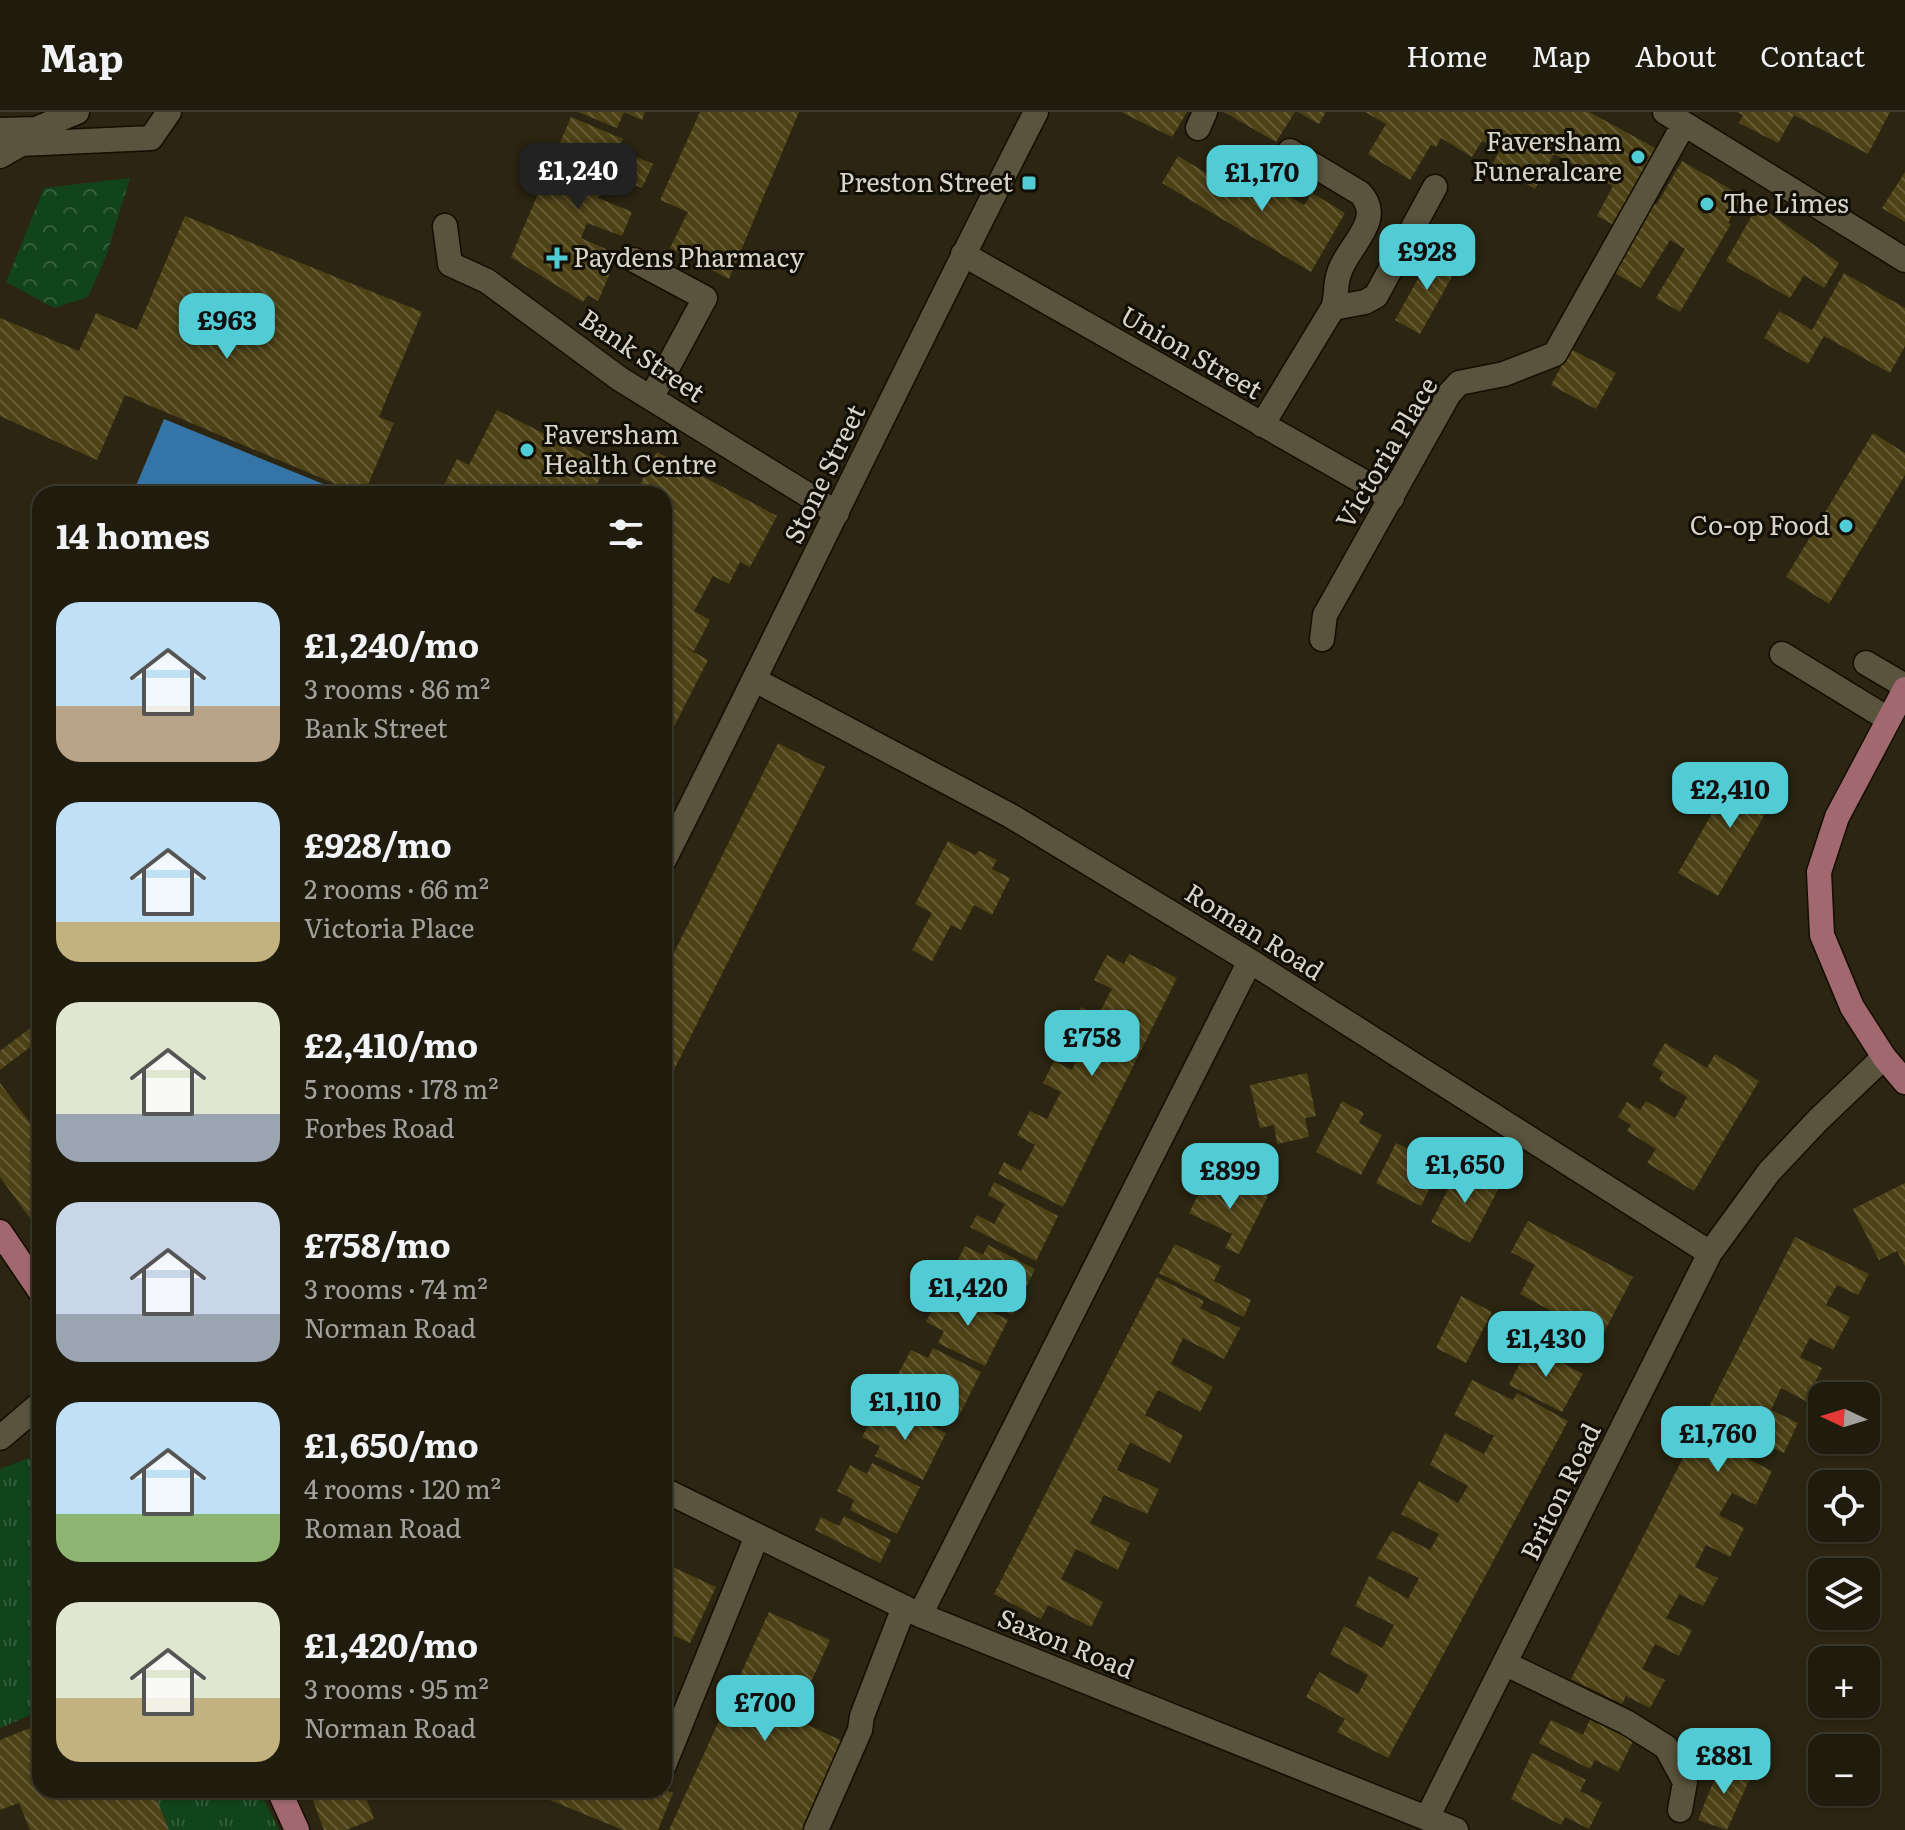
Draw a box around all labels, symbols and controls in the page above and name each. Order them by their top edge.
text: Map [40,27,124,84]
text: Home [1406,34,1487,76]
text: Map [1531,34,1591,76]
text: About [1635,34,1716,76]
text: Contact [1760,34,1865,76]
place label: Faversham Funeralcare [1473,120,1622,189]
pin: £1,240 [513,143,643,211]
pin: £1,170 [1197,145,1327,213]
marker: Faversham Funeralcare [1629,148,1647,166]
text: £1,240 [538,149,618,188]
text: £1,170 [1224,151,1300,190]
place label: Preston Street [839,161,1013,200]
marker: Preston Street [1020,174,1038,192]
place label: The Limes [1723,182,1849,221]
marker: The Limes [1698,195,1716,213]
pin: £928 [1380,224,1474,292]
text: £928 [1397,230,1457,269]
place label: Paydens Pharmacy [573,236,804,275]
marker: Paydens Pharmacy [548,249,566,267]
pin: £963 [180,293,274,361]
street label: Union Street [1114,294,1271,408]
street label: Bank Street [573,298,714,411]
text: £963 [197,299,257,338]
street label: Victoria Place [1324,369,1445,535]
street label: Stone Street [772,396,874,549]
place label: Faversham Health Centre [543,413,717,482]
marker: Faversham Health Centre [518,441,536,459]
place label: Co-op Food [1690,504,1830,543]
text: 14 homes [56,509,210,559]
icon: filters [604,512,648,556]
marker: Co-op Food [1837,517,1855,535]
text: £1,240/mo [304,618,479,668]
icon: home [120,634,216,730]
text: 3 rooms · 86 m² [304,668,490,707]
text: Bank Street [304,707,448,746]
pin: £2,410 [1665,762,1795,830]
text: £2,410 [1690,768,1770,807]
text: £928/mo [304,818,452,868]
icon: home [120,834,216,930]
text: 2 rooms · 66 m² [304,868,489,907]
street label: Roman Road [1178,872,1333,988]
text: Victoria Place [304,907,475,946]
pin: £758 [1045,1010,1139,1078]
text: £758 [1063,1016,1121,1055]
text: £2,410/mo [304,1018,478,1068]
icon: home [120,1034,216,1130]
text: 5 rooms · 178 m² [304,1068,498,1107]
text: Forbes Road [304,1107,455,1146]
pin: £1,650 [1400,1137,1530,1205]
pin: £899 [1183,1143,1277,1211]
text: £1,650 [1425,1143,1505,1182]
text: £899 [1200,1149,1260,1188]
text: £758/mo [304,1218,451,1268]
icon: home [120,1234,216,1330]
pin: £1,420 [903,1260,1033,1328]
text: £1,420 [928,1266,1008,1305]
text: 3 rooms · 74 m² [304,1268,488,1307]
text: Norman Road [304,1307,476,1346]
pin: £1,430 [1481,1311,1611,1379]
text: £1,430 [1506,1317,1586,1356]
pin: £1,110 [840,1374,970,1442]
text: £1,110 [869,1380,941,1419]
north arrow [1808,1382,1880,1454]
map controls [1808,1382,1880,1806]
pin: £1,760 [1653,1406,1783,1474]
text: £1,760 [1679,1412,1757,1451]
street label: Briton Road [1509,1416,1609,1566]
text: £1,650/mo [304,1418,479,1468]
icon: home [120,1434,216,1530]
text: 4 rooms · 120 m² [304,1468,501,1507]
button: locate [1808,1470,1880,1542]
text: Roman Road [304,1507,462,1546]
button: layers [1808,1558,1880,1630]
street label: Saxon Road [993,1597,1141,1687]
text: £1,420/mo [304,1618,478,1668]
icon: home [120,1634,216,1730]
button: + [1808,1646,1880,1718]
text: 3 rooms · 95 m² [304,1668,489,1707]
pin: £700 [718,1675,812,1743]
text: £700 [734,1681,796,1720]
text: Norman Road [304,1707,476,1746]
pin: £881 [1677,1728,1771,1796]
text: £881 [1695,1734,1753,1773]
button: − [1808,1734,1880,1806]

